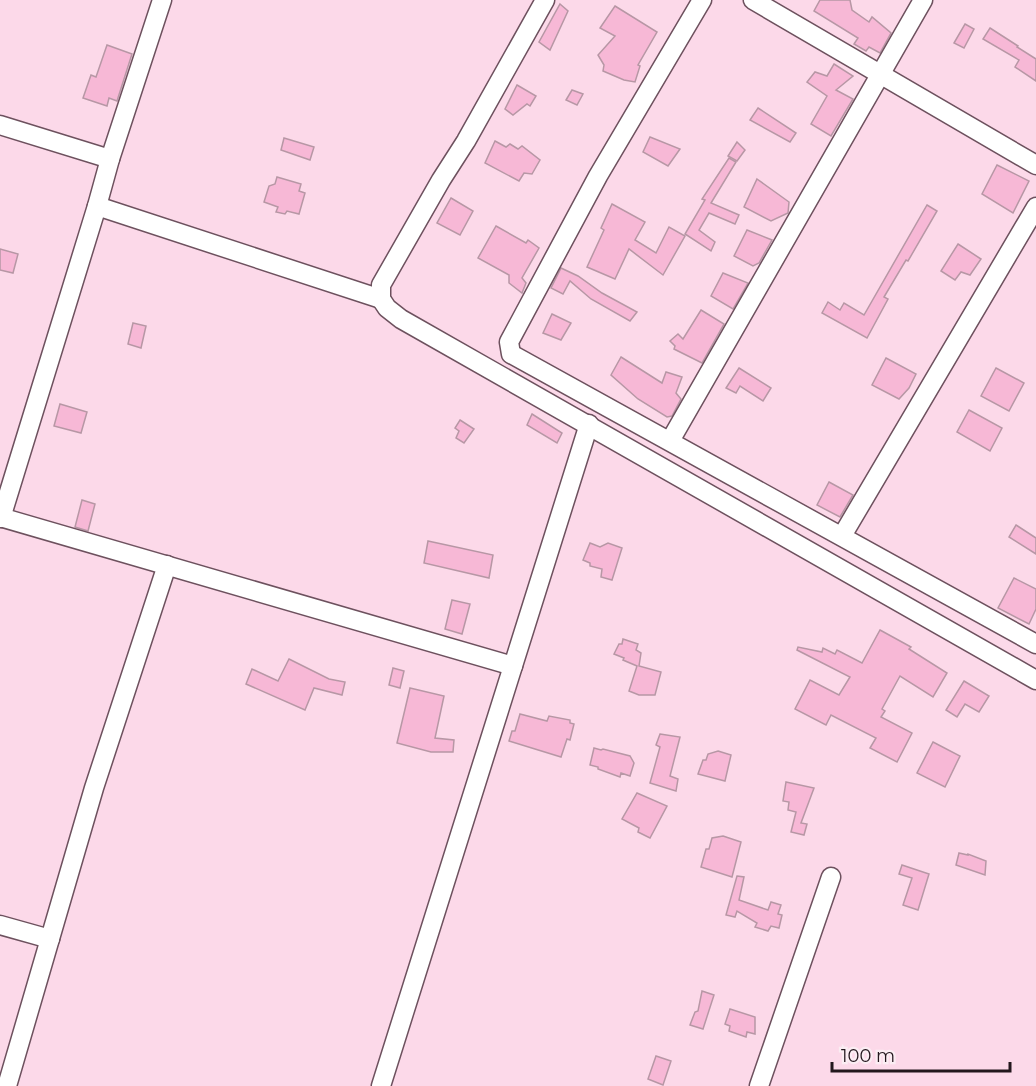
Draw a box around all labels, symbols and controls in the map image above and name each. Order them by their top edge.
scale bar [832,1035,1010,1073]
text: 100 m [841,1045,895,1067]

